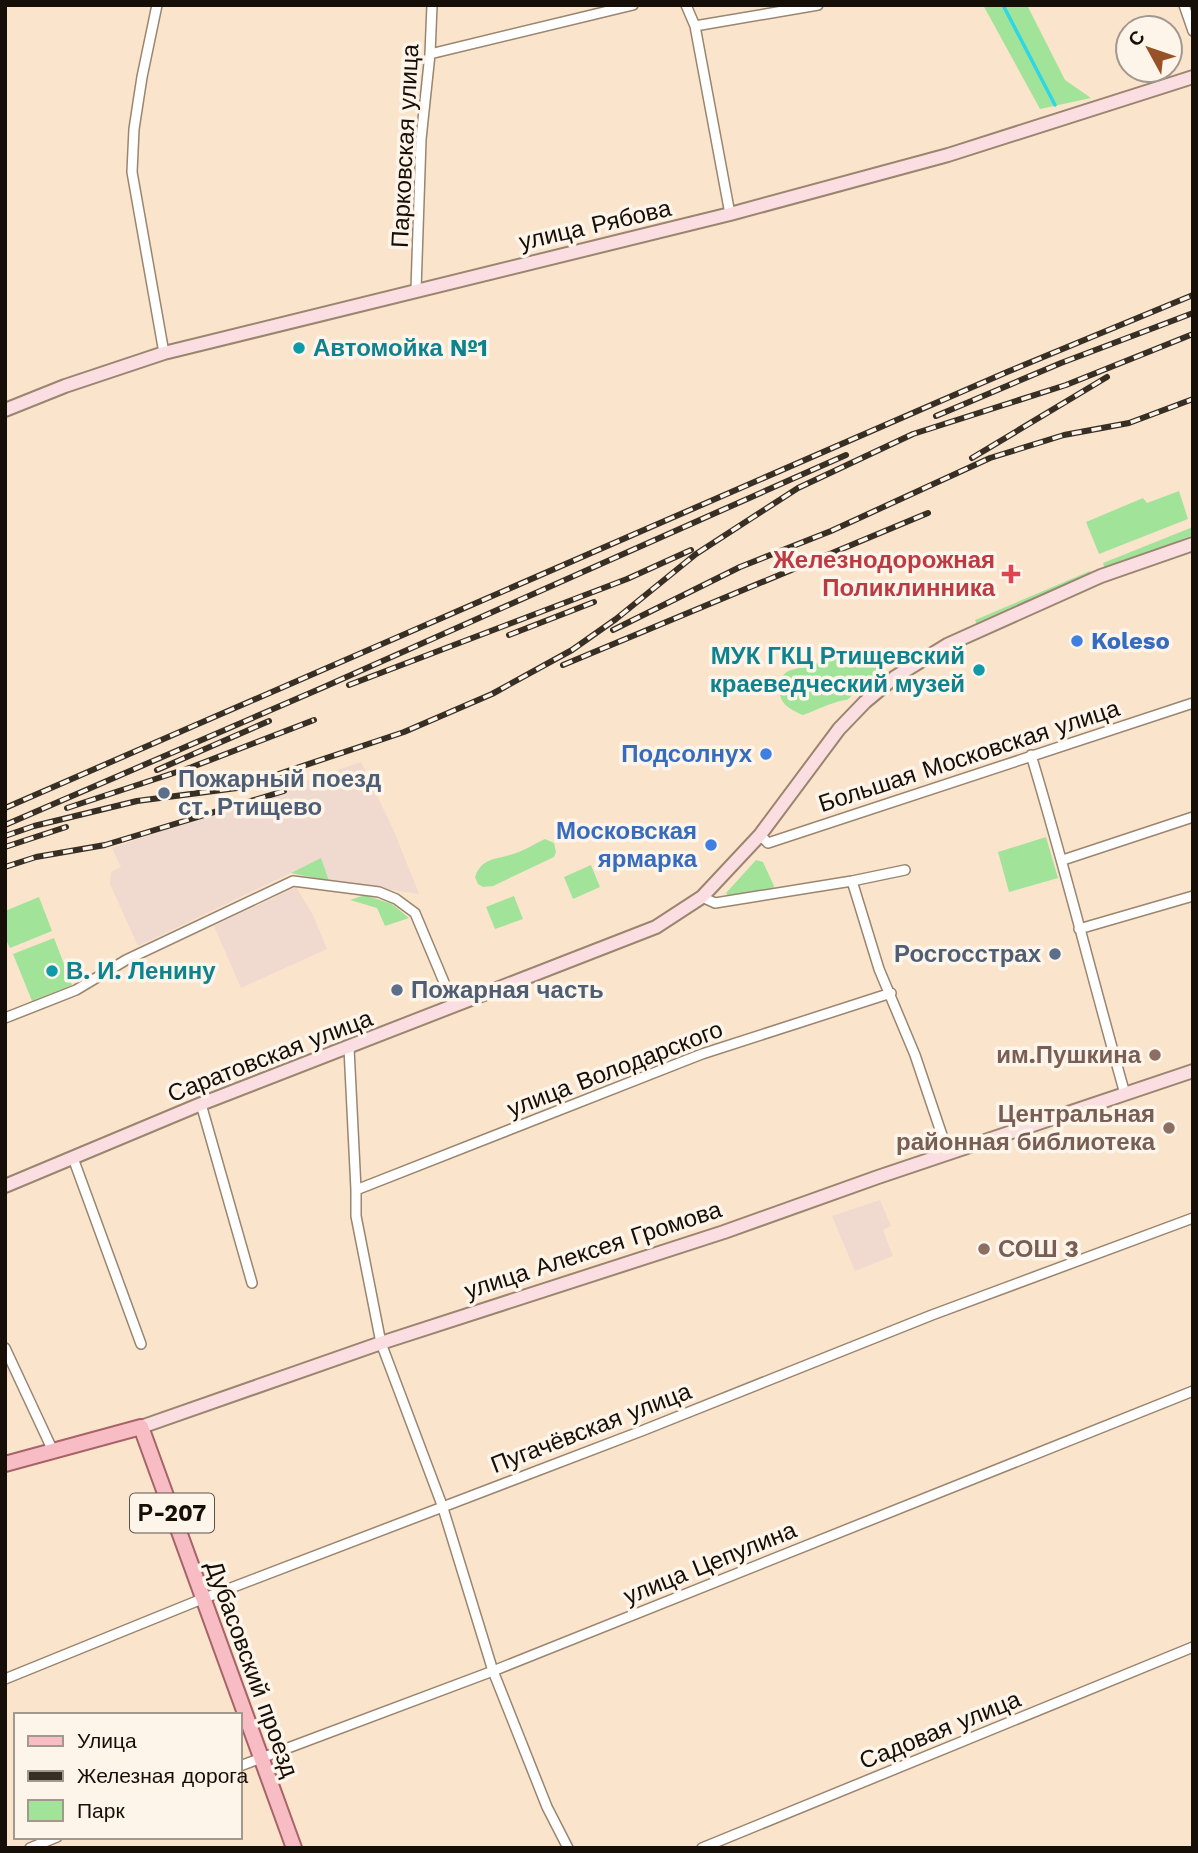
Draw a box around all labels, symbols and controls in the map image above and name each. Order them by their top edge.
north arrow [1114,14,1184,84]
text: С [1123,26,1150,51]
street label: Парковская улица [386,43,424,249]
street label: улица Рябова [516,194,674,256]
place label: Автомойка №1 [313,334,488,362]
marker: Автомойка №1 [291,340,307,356]
place label: Железнодорожная Поликлинника [772,546,996,602]
marker: Железнодорожная Поликлинника [1001,564,1021,584]
place label: Koleso [1091,627,1170,655]
marker: Koleso [1069,633,1085,649]
place label: МУК ГКЦ Ртищевский краеведческий музей [710,642,965,698]
marker: МУК ГКЦ Ртищевский краеведческий музей [971,662,987,678]
street label: Большая Московская улица [815,694,1124,818]
place label: Подсолнух [621,740,753,768]
marker: Подсолнух [758,746,774,762]
place label: Пожарный поезд ст. Ртищево [178,765,381,821]
marker: Пожарный поезд ст. Ртищево [156,785,172,801]
place label: Московская ярмарка [556,817,698,873]
marker: Московская ярмарка [703,837,719,853]
place label: Росгосстрах [894,940,1042,968]
marker: Росгосстрах [1047,946,1063,962]
place label: В. И. Ленину [66,957,216,985]
marker: В. И. Ленину [44,963,60,979]
place label: Пожарная часть [411,976,604,1004]
marker: Пожарная часть [389,982,405,998]
street label: Саратовская улица [164,1004,377,1108]
street label: улица Володарского [503,1015,727,1123]
place label: им.Пушкина [996,1041,1142,1069]
marker: им.Пушкина [1147,1047,1163,1063]
place label: Центральная районная библиотека [896,1100,1156,1156]
marker: Центральная районная библиотека [1161,1120,1177,1136]
street label: улица Алексея Громова [461,1195,726,1305]
place label: СОШ 3 [998,1235,1079,1263]
marker: СОШ 3 [976,1241,992,1257]
street label: Пугачёвская улица [487,1377,696,1479]
road number: Р-207 [130,1494,214,1532]
street label: улица Цепулина [620,1515,801,1610]
street label: Дубасовский проезд [200,1557,304,1781]
street label: Садовая улица [855,1685,1025,1775]
legend [14,1713,242,1839]
text: Улица [77,1728,137,1753]
text: Железная дорога [77,1763,249,1788]
text: Парк [77,1798,125,1823]

